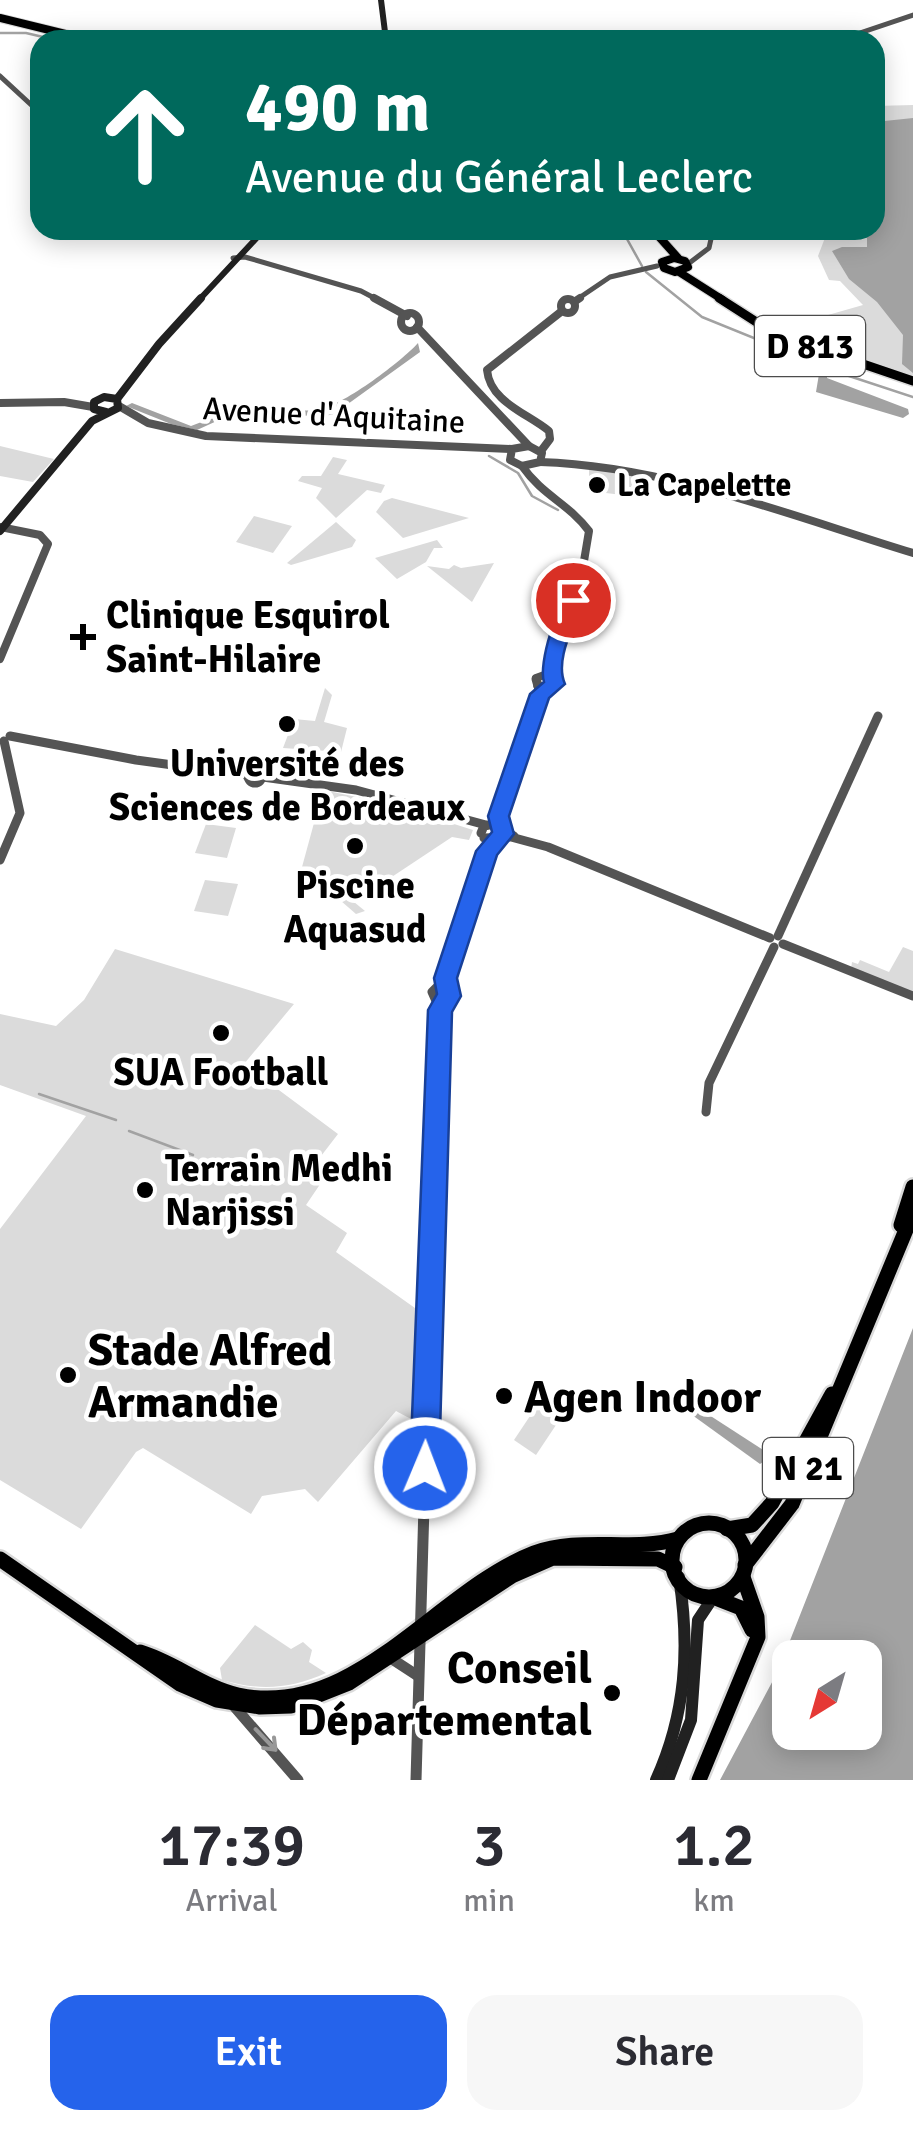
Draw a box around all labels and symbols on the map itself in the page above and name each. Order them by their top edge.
road number: D 813 [755,316,865,376]
street label: Avenue d'Aquitaine [202,389,466,442]
place label: La Capelette [617,466,791,505]
marker: La Capelette [586,474,608,496]
pin [531,558,616,643]
place label: Clinique Esquirol Saint-Hilaire [106,592,390,683]
marker: Clinique Esquirol Saint-Hilaire [70,624,96,650]
marker: Université des Sciences de Bordeaux [276,713,298,735]
place label: Université des Sciences de Bordeaux [109,740,466,831]
marker: Piscine Aquasud [344,835,366,857]
place label: Piscine Aquasud [284,862,426,953]
marker: SUA Football [210,1022,232,1044]
place label: SUA Football [114,1049,329,1096]
place label: Terrain Medhi Narjissi [165,1145,393,1236]
marker: Terrain Medhi Narjissi [134,1179,156,1201]
place label: Stade Alfred Armandie [88,1323,332,1430]
marker: Stade Alfred Armandie [57,1364,79,1386]
place label: Agen Indoor [524,1370,761,1425]
marker: Agen Indoor [493,1385,515,1407]
position arrow [373,1416,477,1520]
road number: N 21 [763,1438,853,1498]
north arrow [772,1640,882,1750]
place label: Conseil Départemental [297,1641,592,1748]
marker: Conseil Départemental [601,1682,623,1704]
one-way arrow [254,1728,278,1752]

